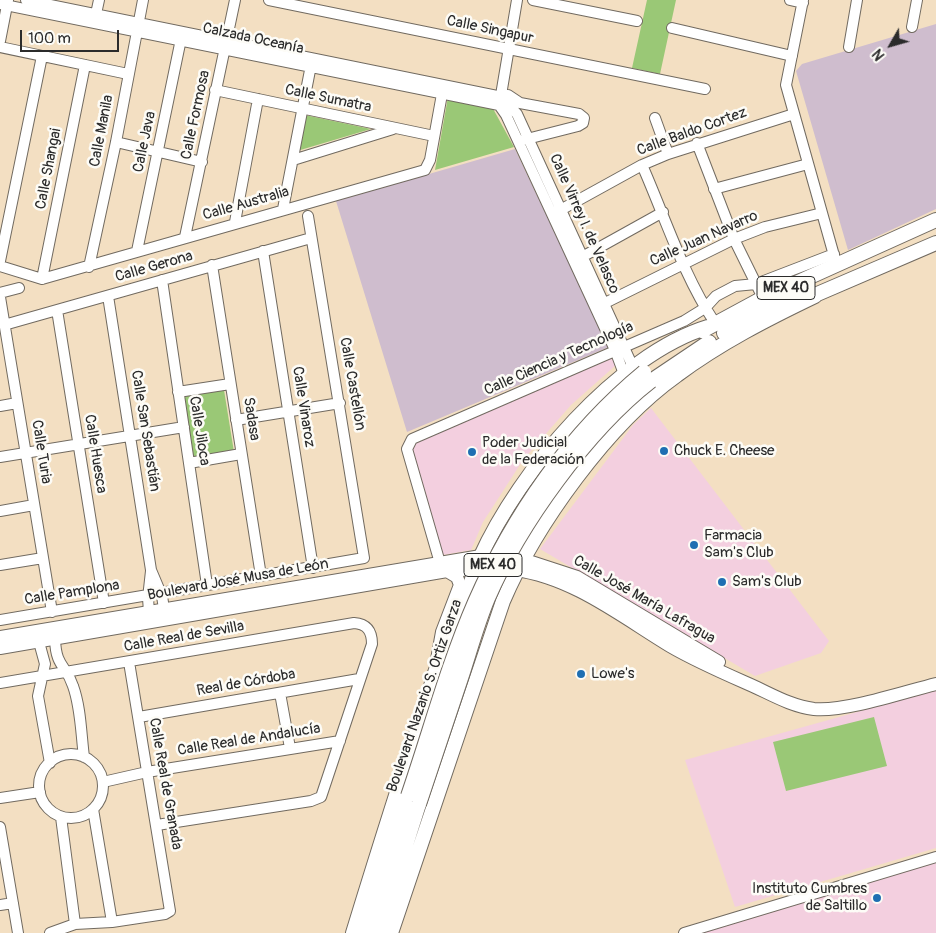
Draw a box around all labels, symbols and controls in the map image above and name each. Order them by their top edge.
street label: Calle Singapur [445,12,535,48]
street label: Calzada Oceanía [201,19,305,59]
scale bar [22,20,121,52]
north arrow [866,20,916,70]
text: 100 m [28,29,71,48]
text: N [869,46,888,64]
street label: Calle Formosa [178,69,214,161]
street label: Calle Sumatra [283,81,373,117]
street label: Calle Manila [86,93,118,169]
street label: Calle Baldo Cortez [635,104,749,160]
street label: Calle Java [130,110,160,174]
street label: Calle Shangai [32,127,66,211]
street label: Calle Virrey I. de Velasco [545,151,623,297]
street label: Calle Australia [201,183,291,225]
street label: Calle Juan Navarro [647,207,761,271]
street label: Calle Gerona [113,247,195,287]
road number: MEX 40 [757,276,815,300]
street label: Calle Ciencia y Tecnología [482,318,636,400]
street label: Calle Castellón [335,336,369,432]
street label: Calle Vinaroz [288,365,318,449]
street label: Calle San Sebastián [127,369,163,493]
street label: Calle Jiloca [185,395,213,467]
street label: Sadasa [239,396,263,442]
street label: Calle Huesca [80,413,110,495]
street label: Calle Turia [27,419,55,485]
place label: Poder Judicial de la Federación [482,434,584,469]
place label: Chuck E. Cheese [674,442,774,460]
marker: Chuck E. Cheese [658,445,670,457]
marker: Poder Judicial de la Federación [466,446,478,458]
place label: Farmacia Sam's Club [704,527,774,562]
marker: Farmacia Sam's Club [688,539,700,551]
street label: Calle José María Lafragua [570,552,718,648]
road number: MEX 40 [464,554,522,576]
street label: Boulevard José Musa de León [146,555,330,605]
place label: Sam's Club [732,573,802,591]
marker: Sam's Club [716,576,728,588]
street label: Calle Pamplona [23,577,121,609]
street label: Boulevard Nazario S. Ortiz Garza [383,597,467,795]
street label: Calle Real de Sevilla [122,618,246,656]
street label: Real de Córdoba [195,665,297,701]
place label: Lowe's [591,665,635,683]
marker: Lowe's [575,668,587,680]
street label: Calle Real de Granada [145,717,185,851]
street label: Calle Real de Andalucía [176,720,322,760]
place label: Instituto Cumbres de Saltillo [752,880,867,915]
marker: Instituto Cumbres de Saltillo [871,892,883,904]

